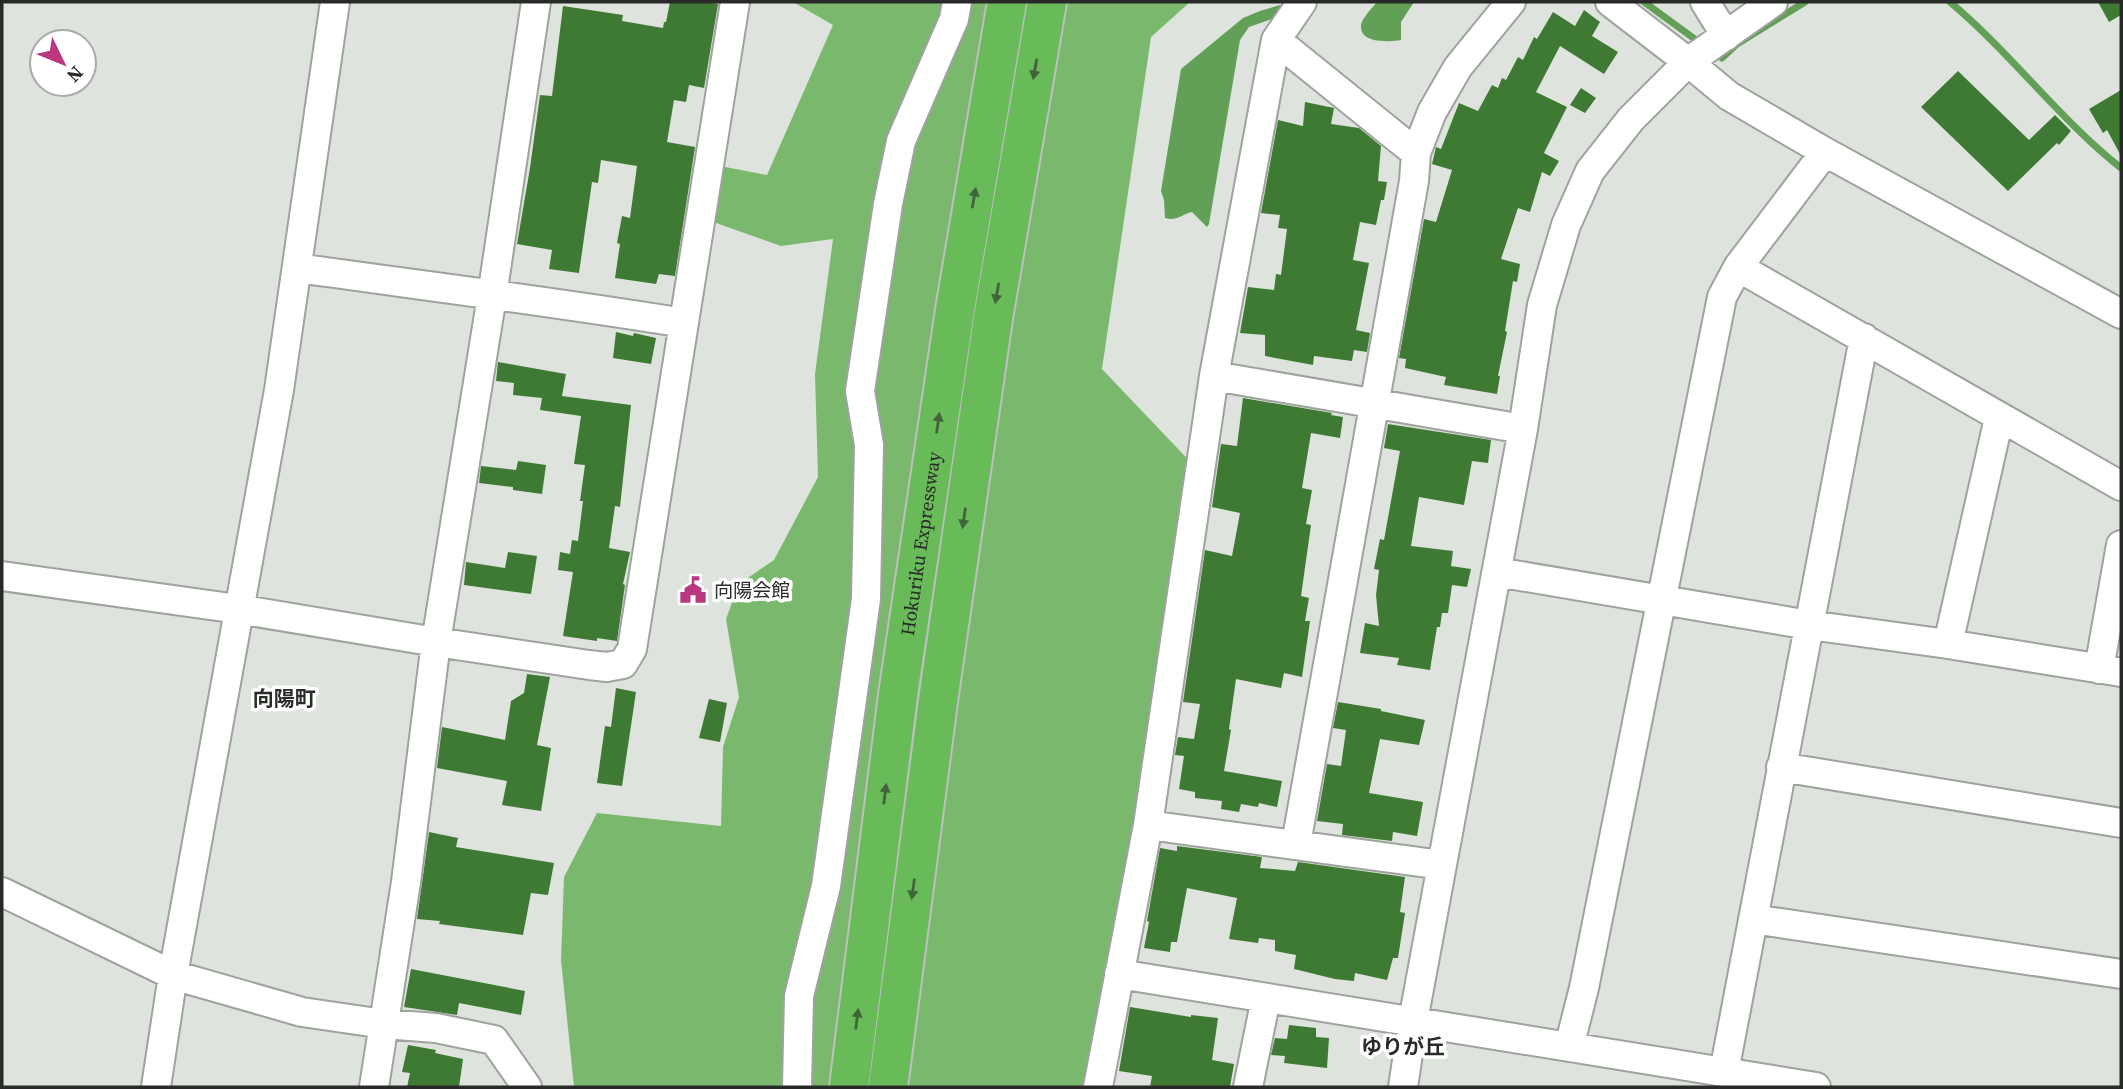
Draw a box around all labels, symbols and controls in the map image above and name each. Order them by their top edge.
north arrow [28,28,98,98]
one-way arrow [1029,58,1040,80]
text: N [61,61,90,89]
one-way arrow [969,187,980,209]
one-way arrow [991,282,1002,304]
one-way arrow [933,412,944,434]
street label: Hokuriku Expressway [894,450,947,637]
one-way arrow [958,508,969,530]
public building icon: 向陽会館 [678,575,708,605]
place label: 向陽会館 [714,577,790,603]
district label: 向陽町 [253,684,316,713]
one-way arrow [880,783,891,805]
one-way arrow [907,879,918,901]
one-way arrow [851,1008,862,1030]
district label: ゆりが丘 [1361,1032,1445,1061]

